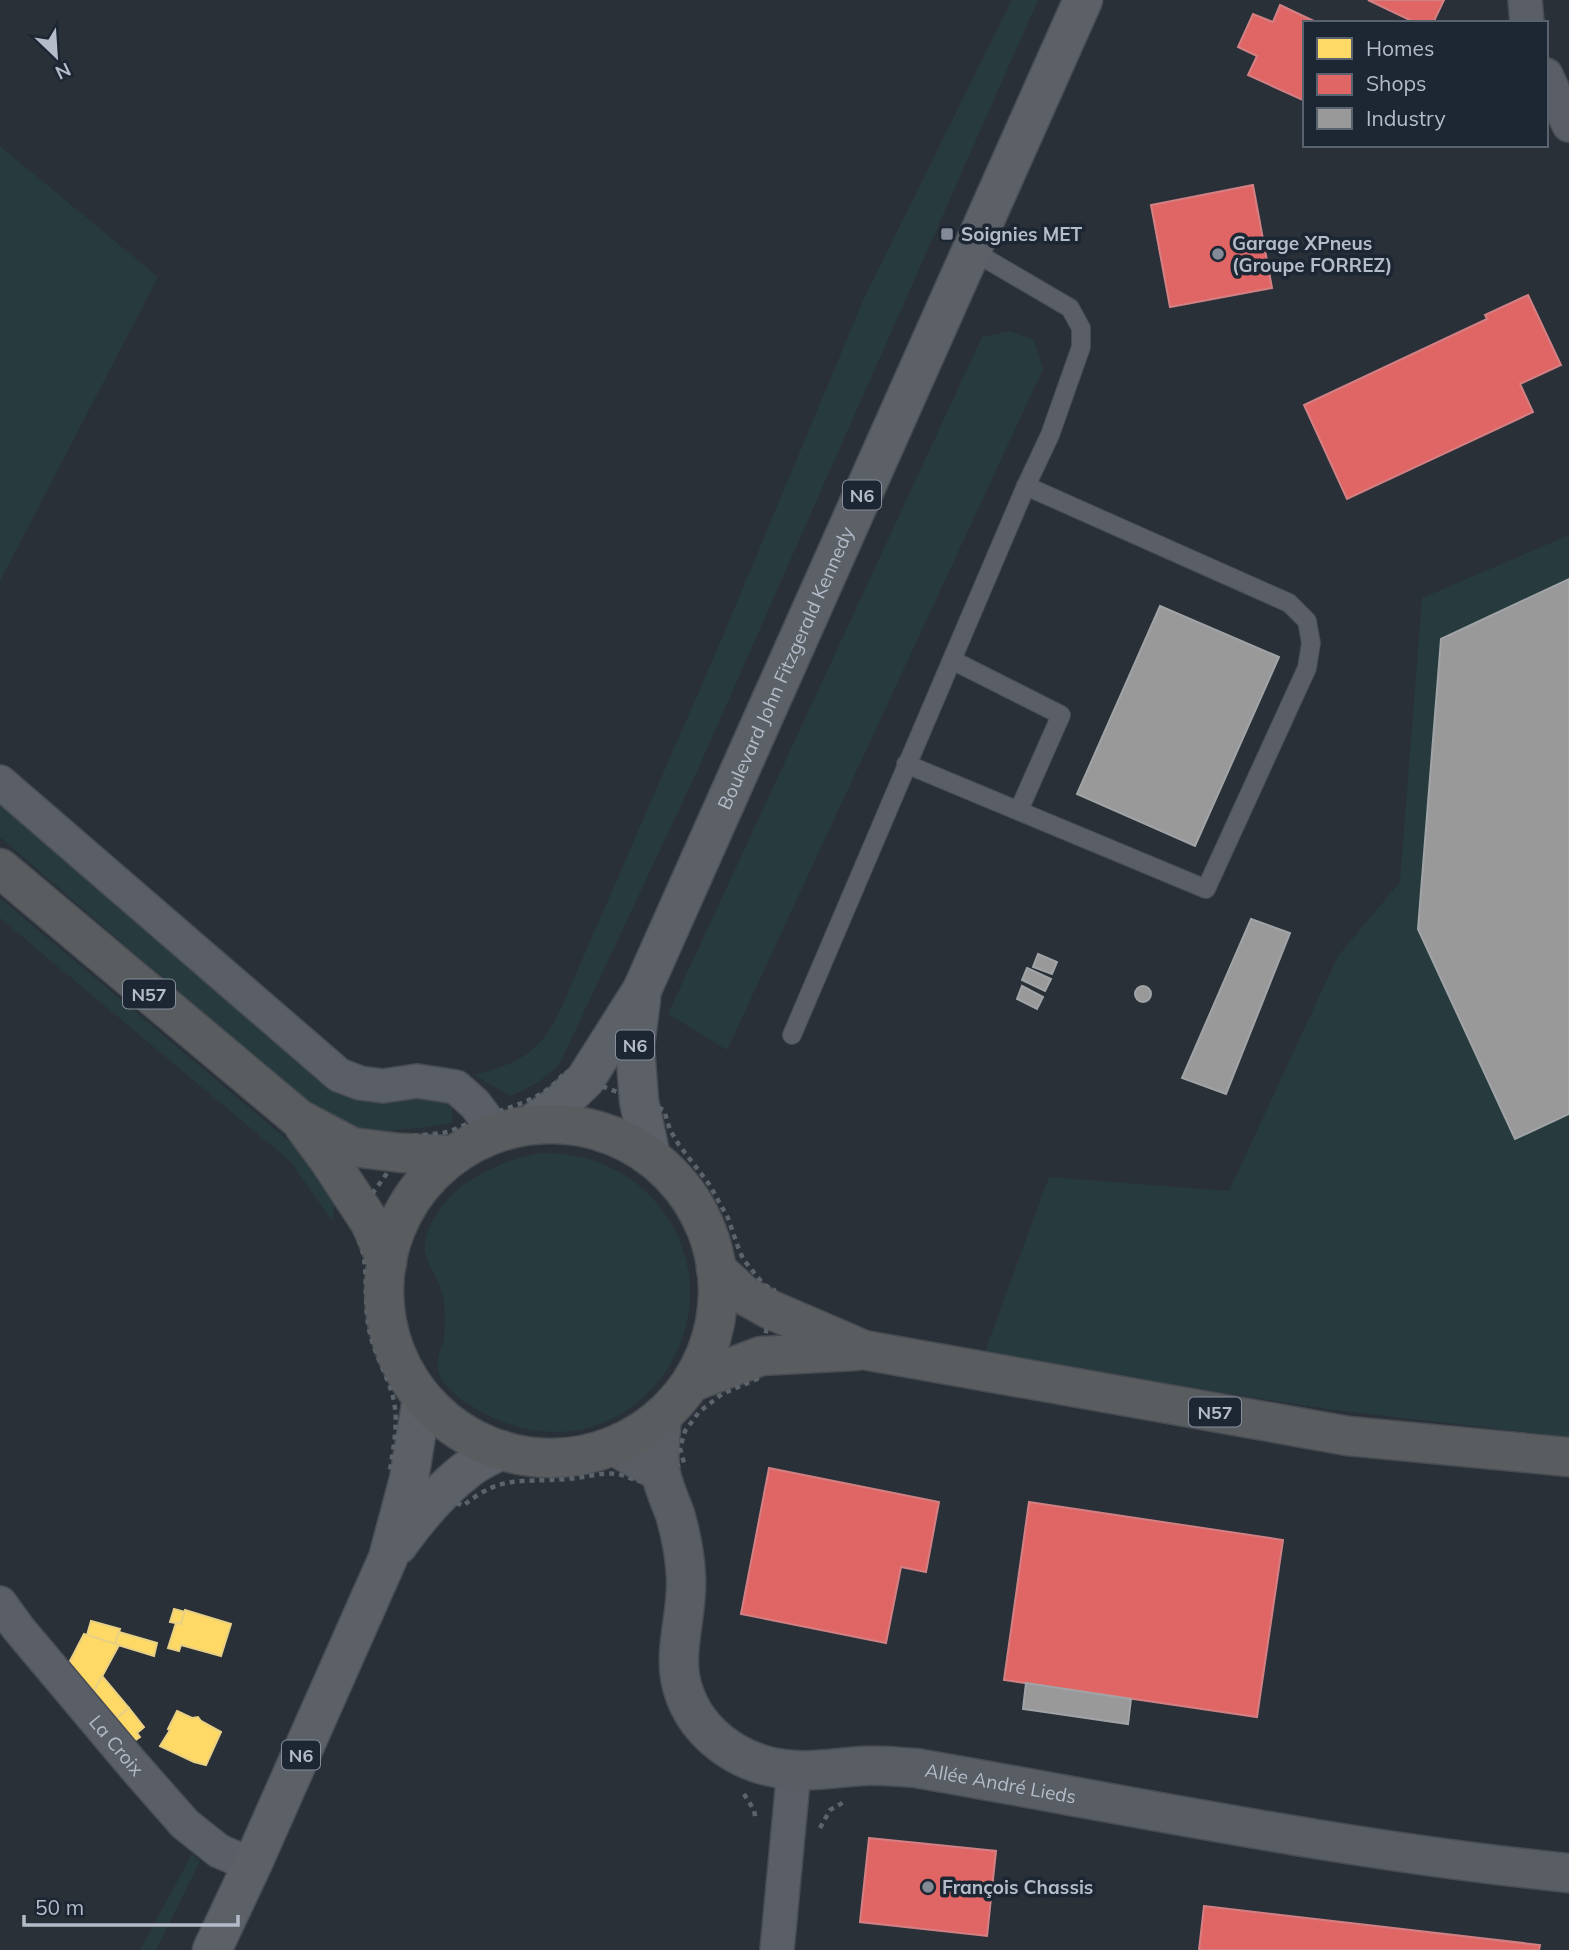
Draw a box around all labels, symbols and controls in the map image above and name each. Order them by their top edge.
north arrow [21,21,91,91]
legend [1303,21,1548,147]
text: Homes [1366,35,1434,61]
text: N [52,57,75,85]
text: Shops [1366,70,1426,96]
text: Industry [1366,105,1446,131]
place label: Soignies MET [961,222,1083,246]
marker: Soignies MET [939,226,955,242]
place label: Garage XPneus (Groupe FORREZ) [1232,231,1392,277]
marker: Garage XPneus (Groupe FORREZ) [1210,246,1226,262]
road number: N6 [843,480,881,509]
street label: Boulevard John Fitzgerald Kennedy [712,523,859,813]
road number: N57 [123,979,175,1009]
road number: N6 [616,1030,654,1060]
road number: N57 [1189,1398,1241,1427]
street label: La Croix [84,1710,149,1781]
road number: N6 [282,1740,320,1770]
street label: Allée André Lieds [923,1758,1078,1809]
place label: François Chassis [942,1875,1093,1899]
marker: François Chassis [920,1879,936,1895]
scale bar [24,1884,238,1928]
text: 50 m [35,1894,84,1920]

